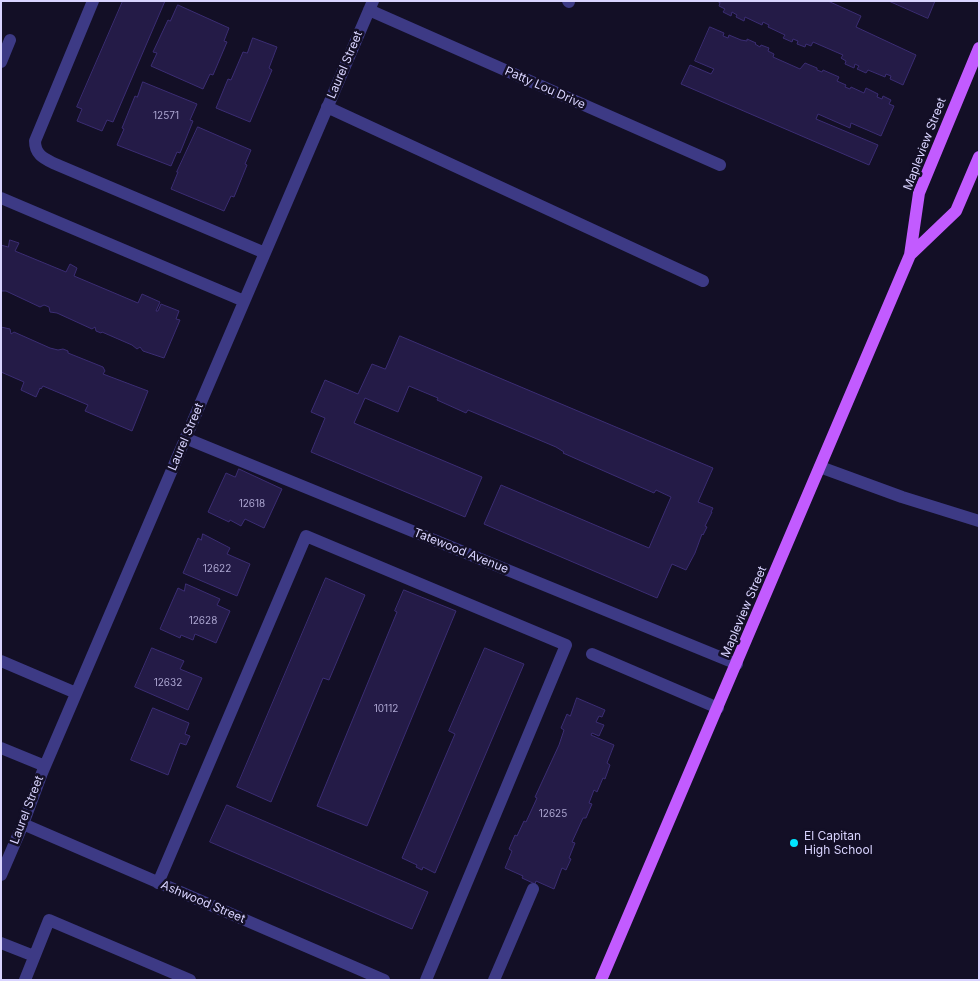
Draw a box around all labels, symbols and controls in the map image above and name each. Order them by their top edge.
street label: Laurel Street [324,29,366,101]
street label: Patty Lou Drive [503,64,587,112]
street label: Mapleview Street [901,96,949,192]
house number: 12571 [153,110,179,122]
street label: Laurel Street [165,401,207,473]
house number: 12618 [239,498,265,510]
street label: Tatewood Avenue [411,525,511,577]
house number: 12622 [203,563,231,575]
street label: Mapleview Street [718,564,770,660]
house number: 12628 [189,615,217,627]
house number: 12632 [154,677,182,689]
house number: 10112 [374,703,398,715]
street label: Laurel Street [7,774,47,846]
house number: 12625 [539,808,567,820]
place label: El Capitan High School [804,829,873,857]
marker: El Capitan High School [788,837,800,849]
street label: Ashwood Street [159,878,247,926]

